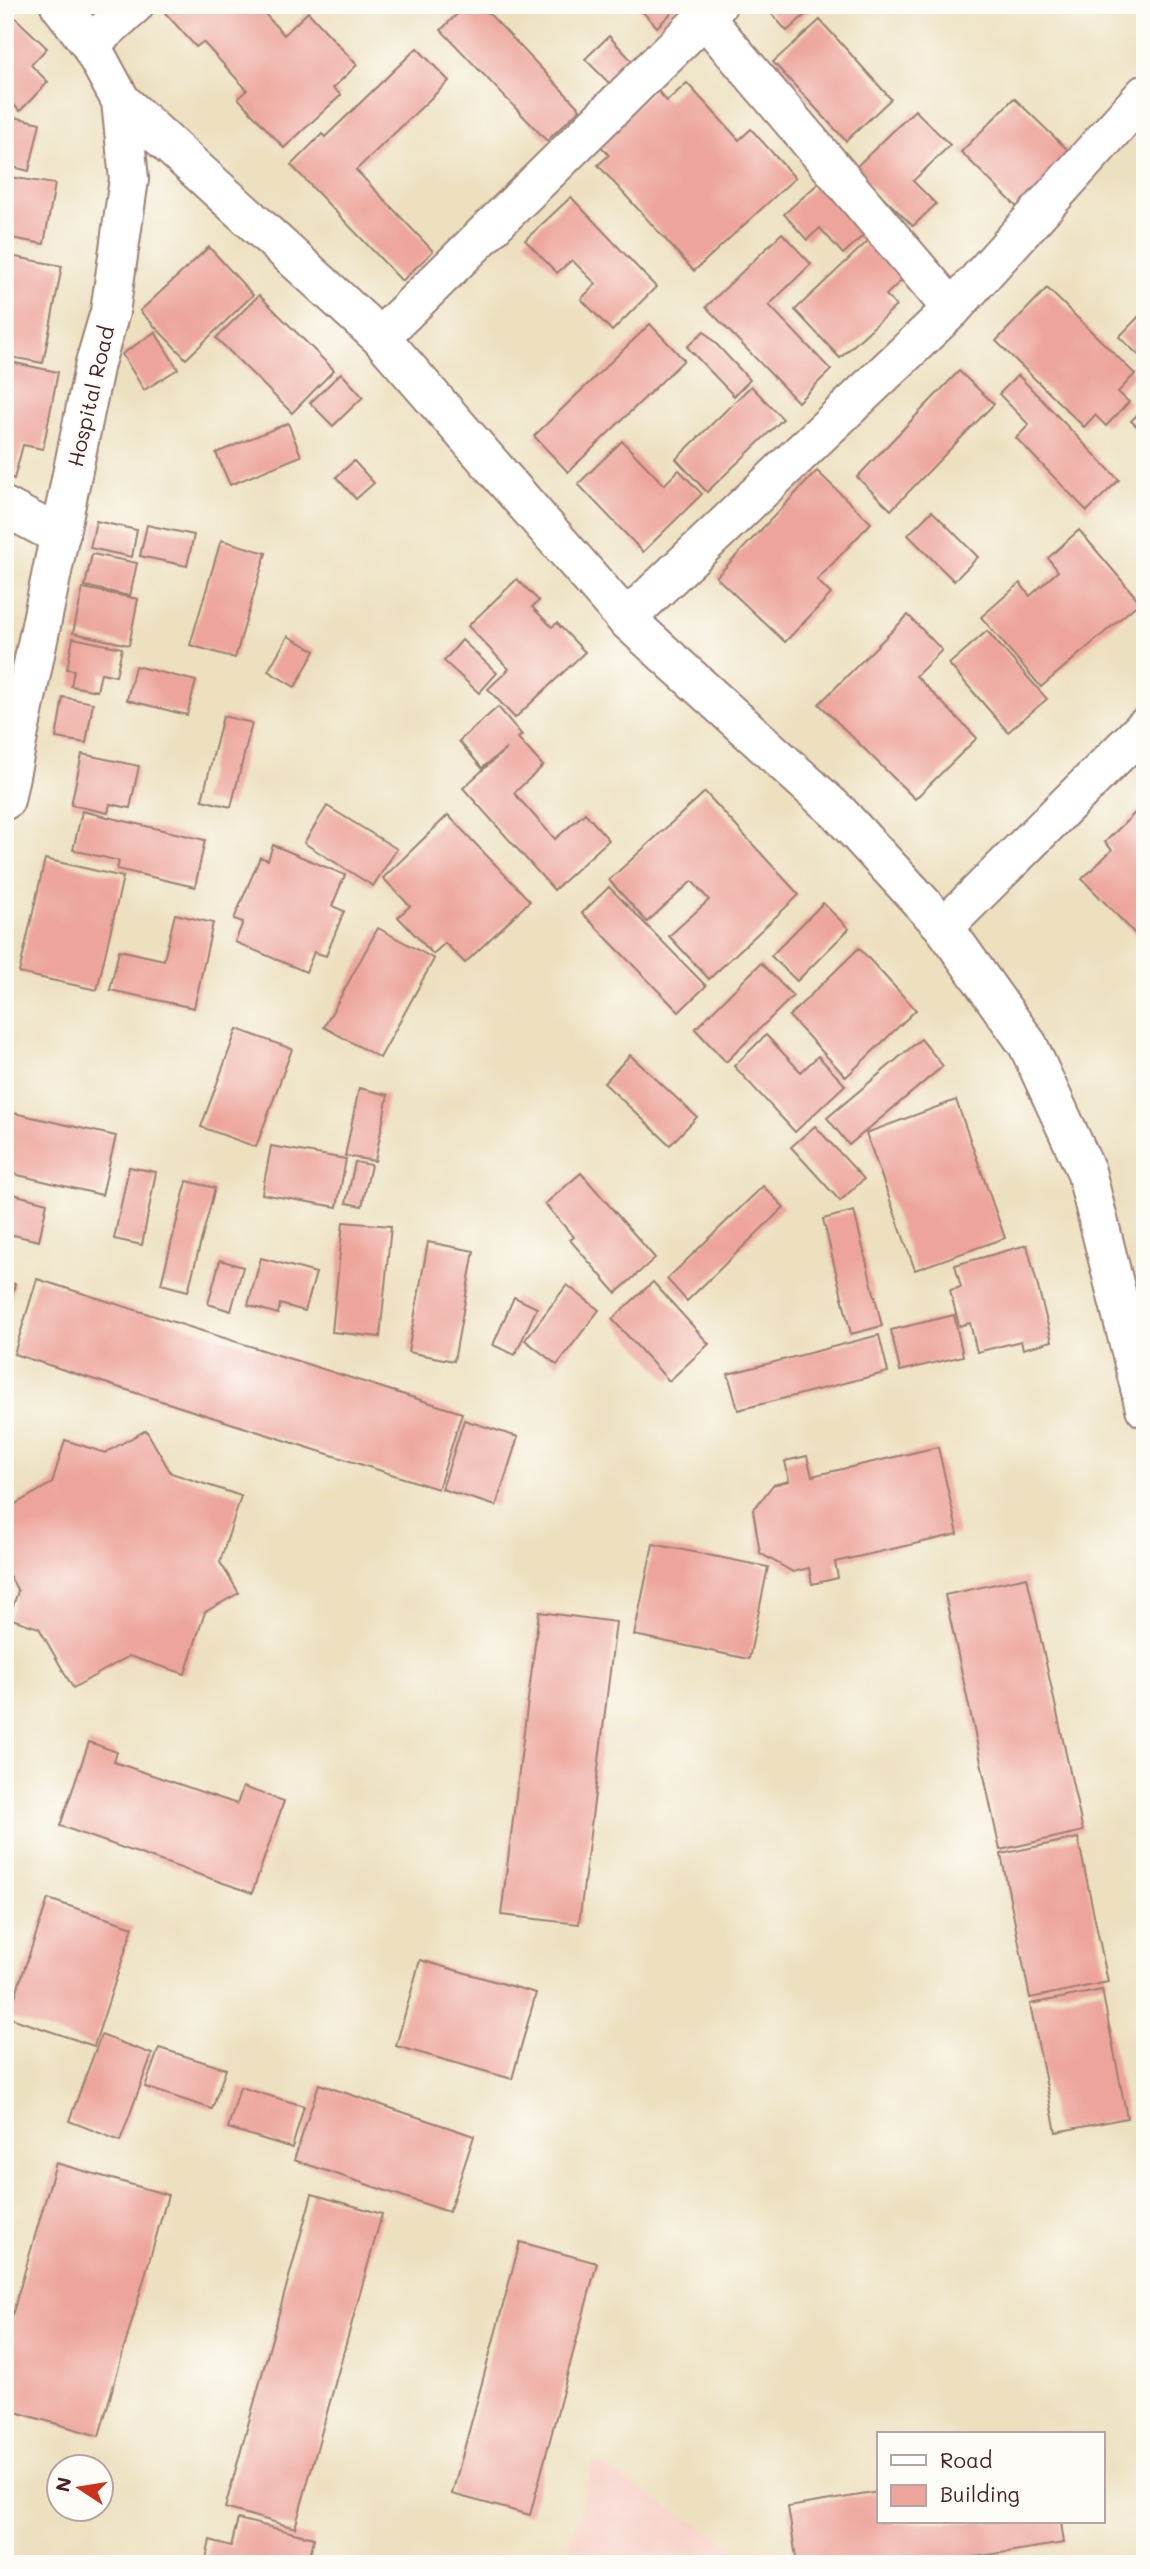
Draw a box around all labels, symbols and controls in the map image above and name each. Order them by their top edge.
street label: Hospital Road [61,323,119,469]
legend [877,2432,1104,2524]
text: Road [940,2446,992,2473]
north arrow [46,2454,116,2524]
text: N [49,2475,77,2494]
text: Building [940,2480,1020,2507]

